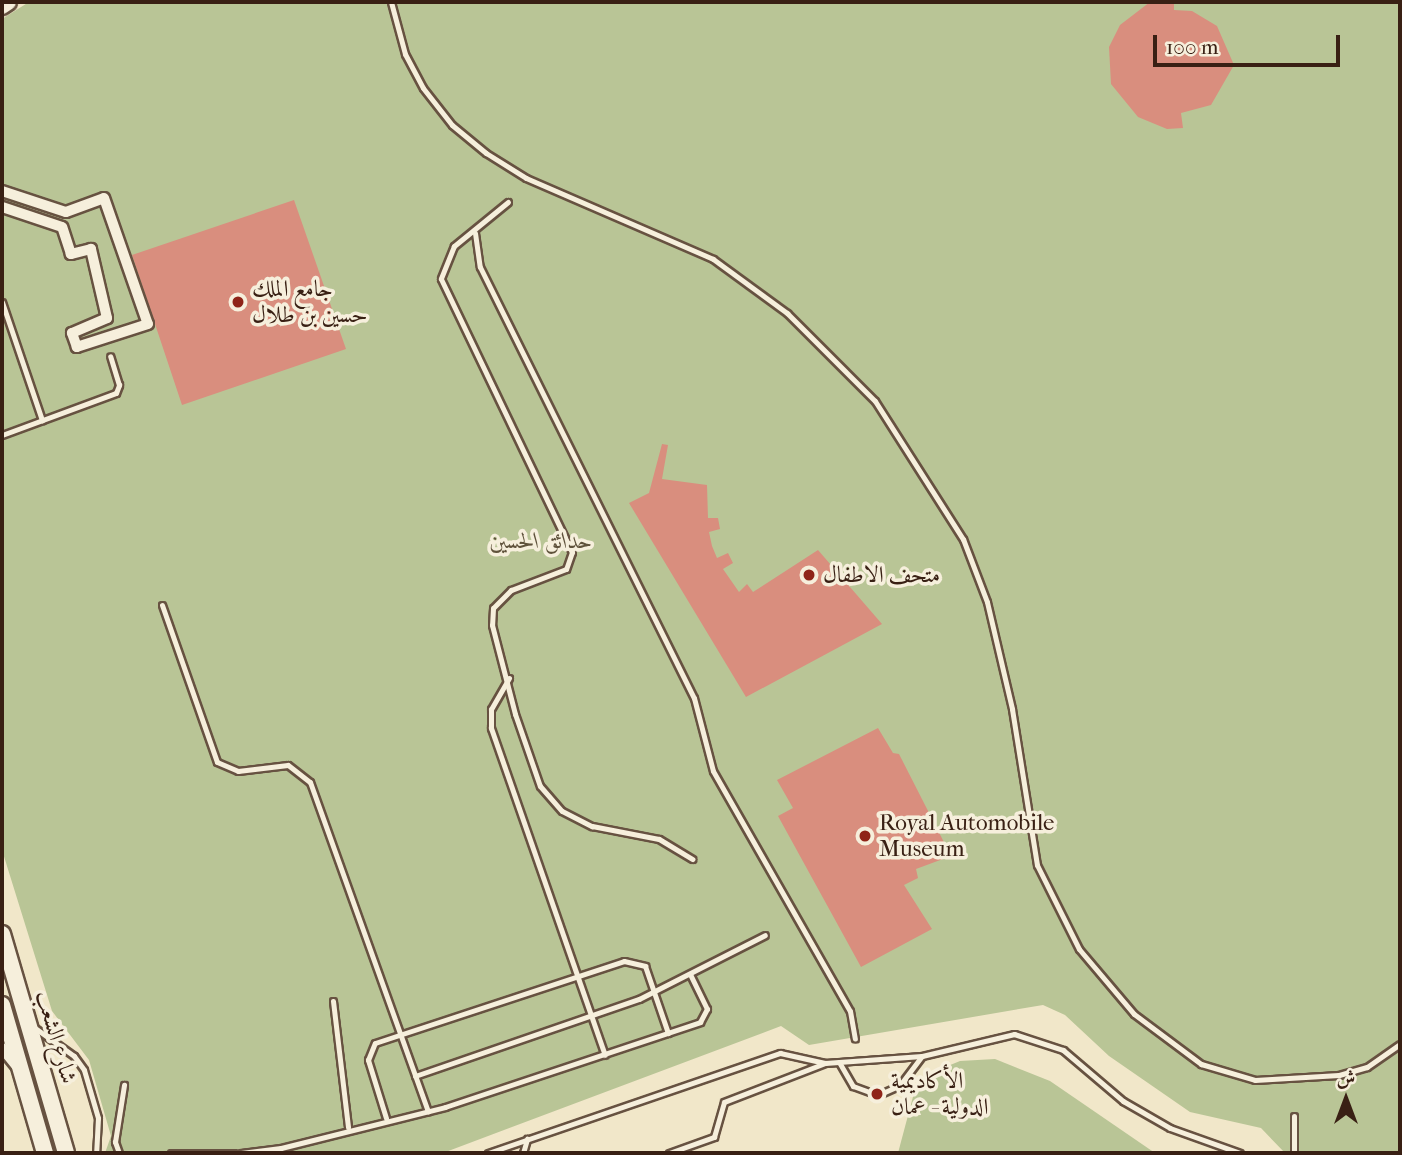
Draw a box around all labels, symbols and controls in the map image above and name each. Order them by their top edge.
scale bar [1157,21,1344,65]
text: 100 m [1166,35,1219,59]
place label: جامع الملك حسين بن طلال [252,275,367,329]
marker: جامع الملك حسين بن طلال [230,294,246,310]
park label: حدائق الحسين [489,527,593,555]
place label: متحف الاطفال [823,561,940,589]
marker: متحف الاطفال [801,567,817,583]
place label: Royal Automobile Museum [879,809,1054,863]
marker: Royal Automobile Museum [857,828,873,844]
street label: شارع الشعب [30,987,82,1087]
north arrow [1311,1064,1381,1134]
place label: الأكاديمية الدولية - عمان [891,1067,988,1121]
text: ش [1337,1067,1355,1089]
marker: الأكاديمية الدولية - عمان [869,1086,885,1102]

